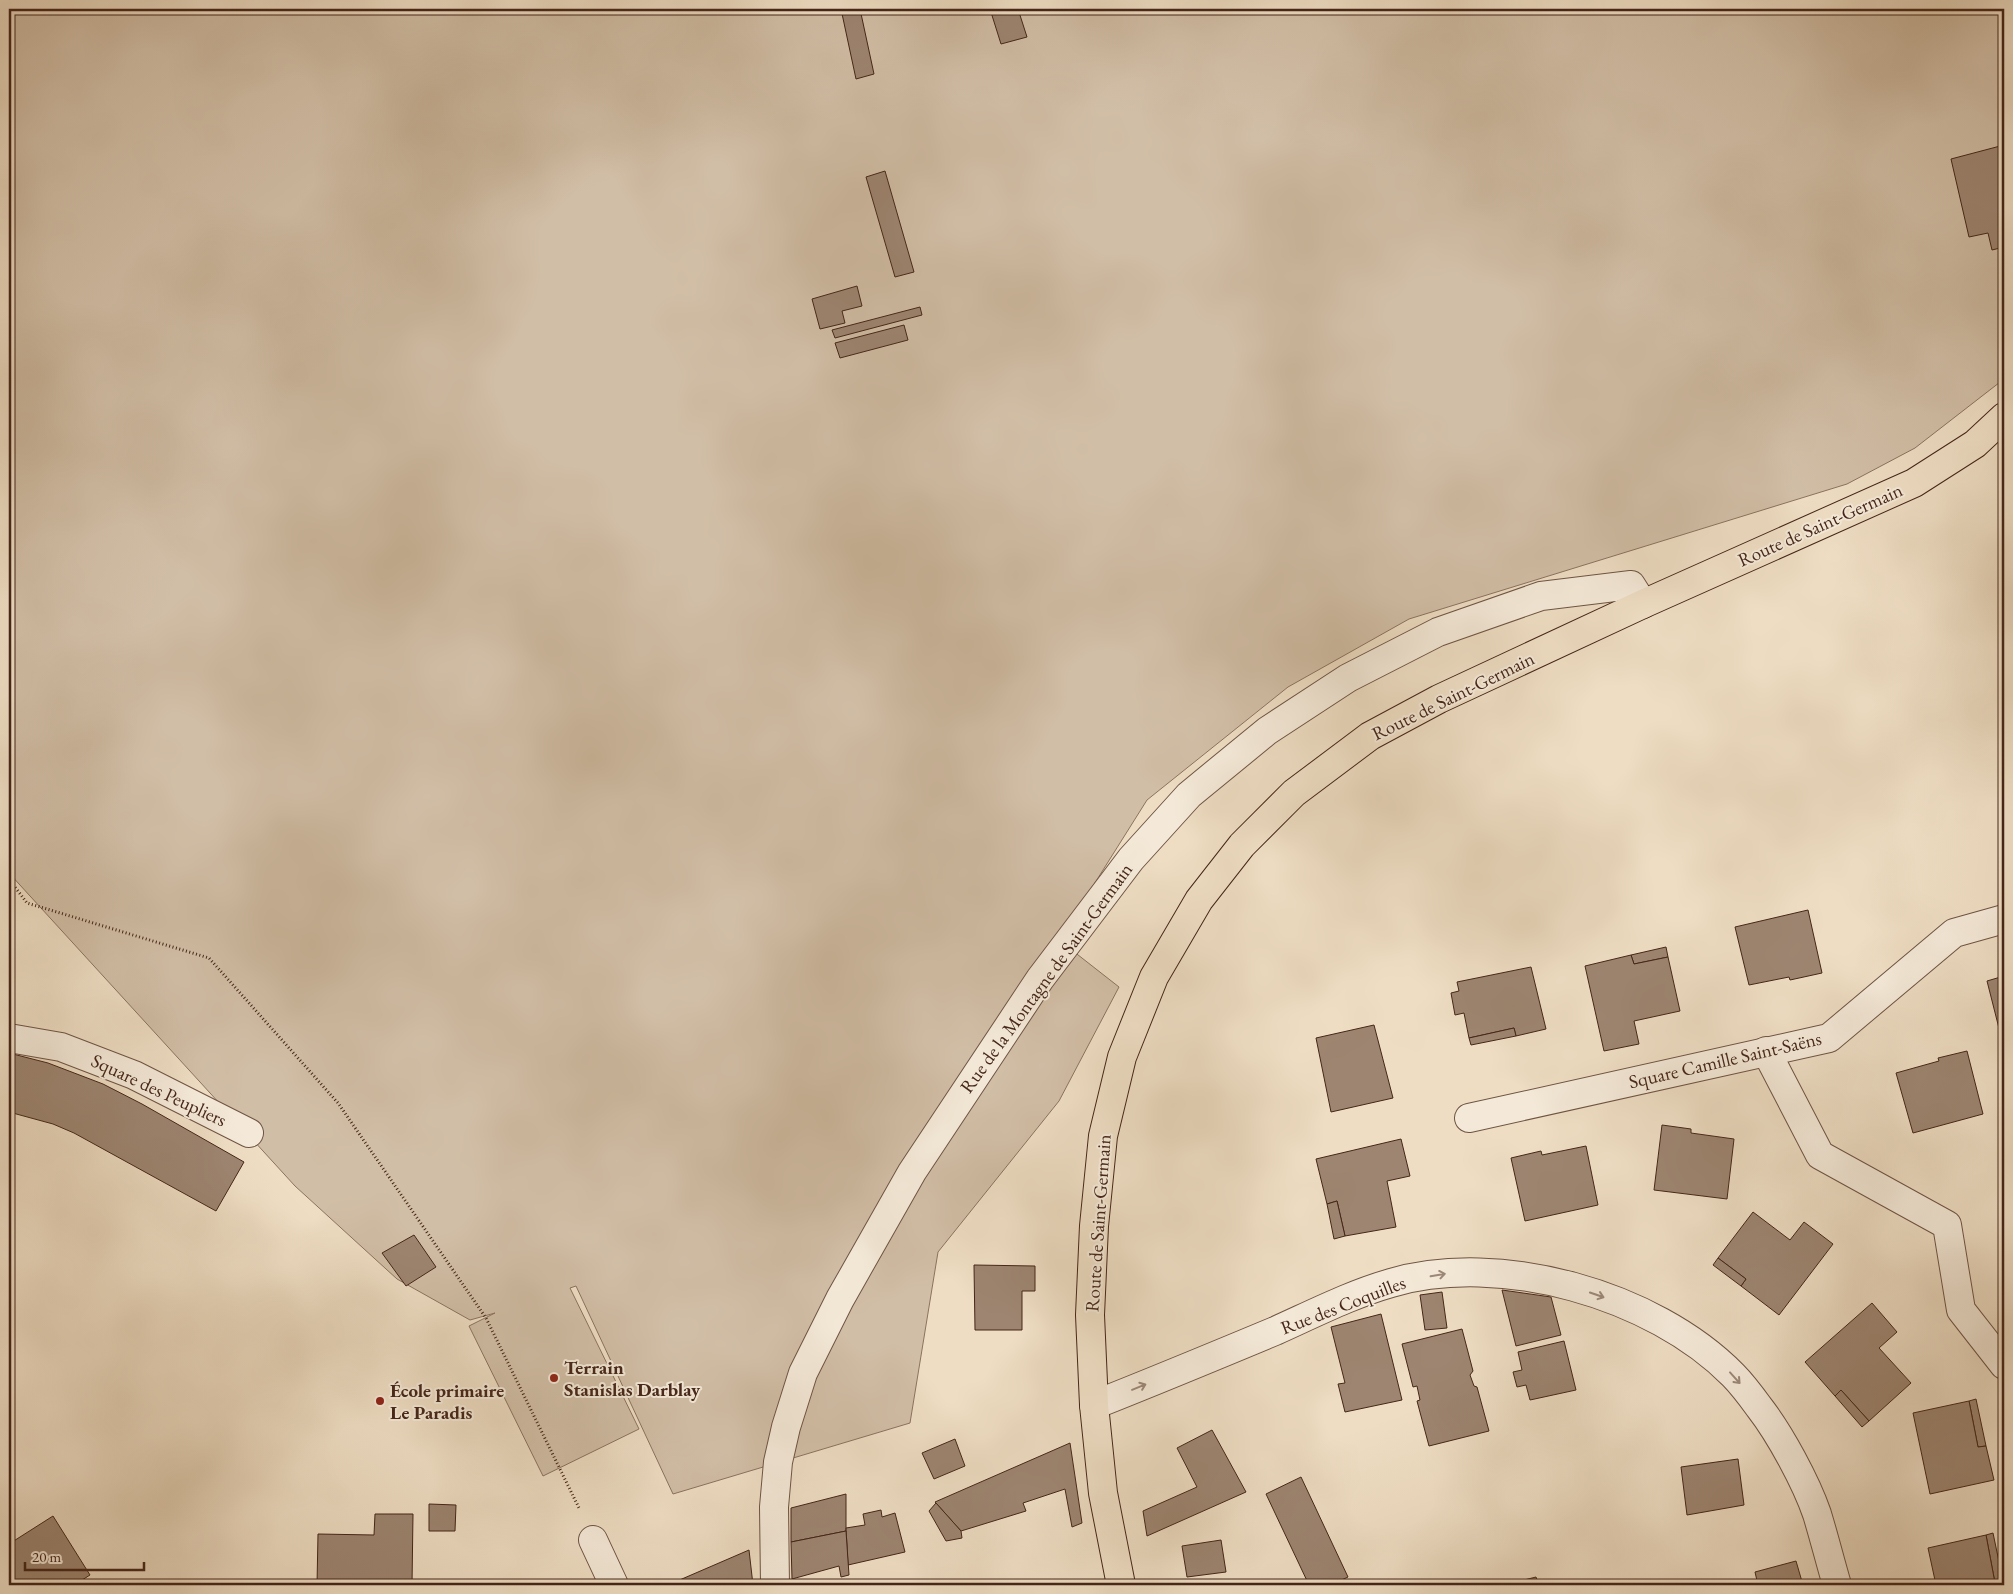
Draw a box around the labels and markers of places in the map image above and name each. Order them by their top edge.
place label: Terrain Stanislas Darblay [564,1355,701,1402]
marker: Terrain Stanislas Darblay [548,1372,560,1384]
place label: École primaire Le Paradis [390,1378,504,1425]
marker: École primaire Le Paradis [374,1395,386,1407]

